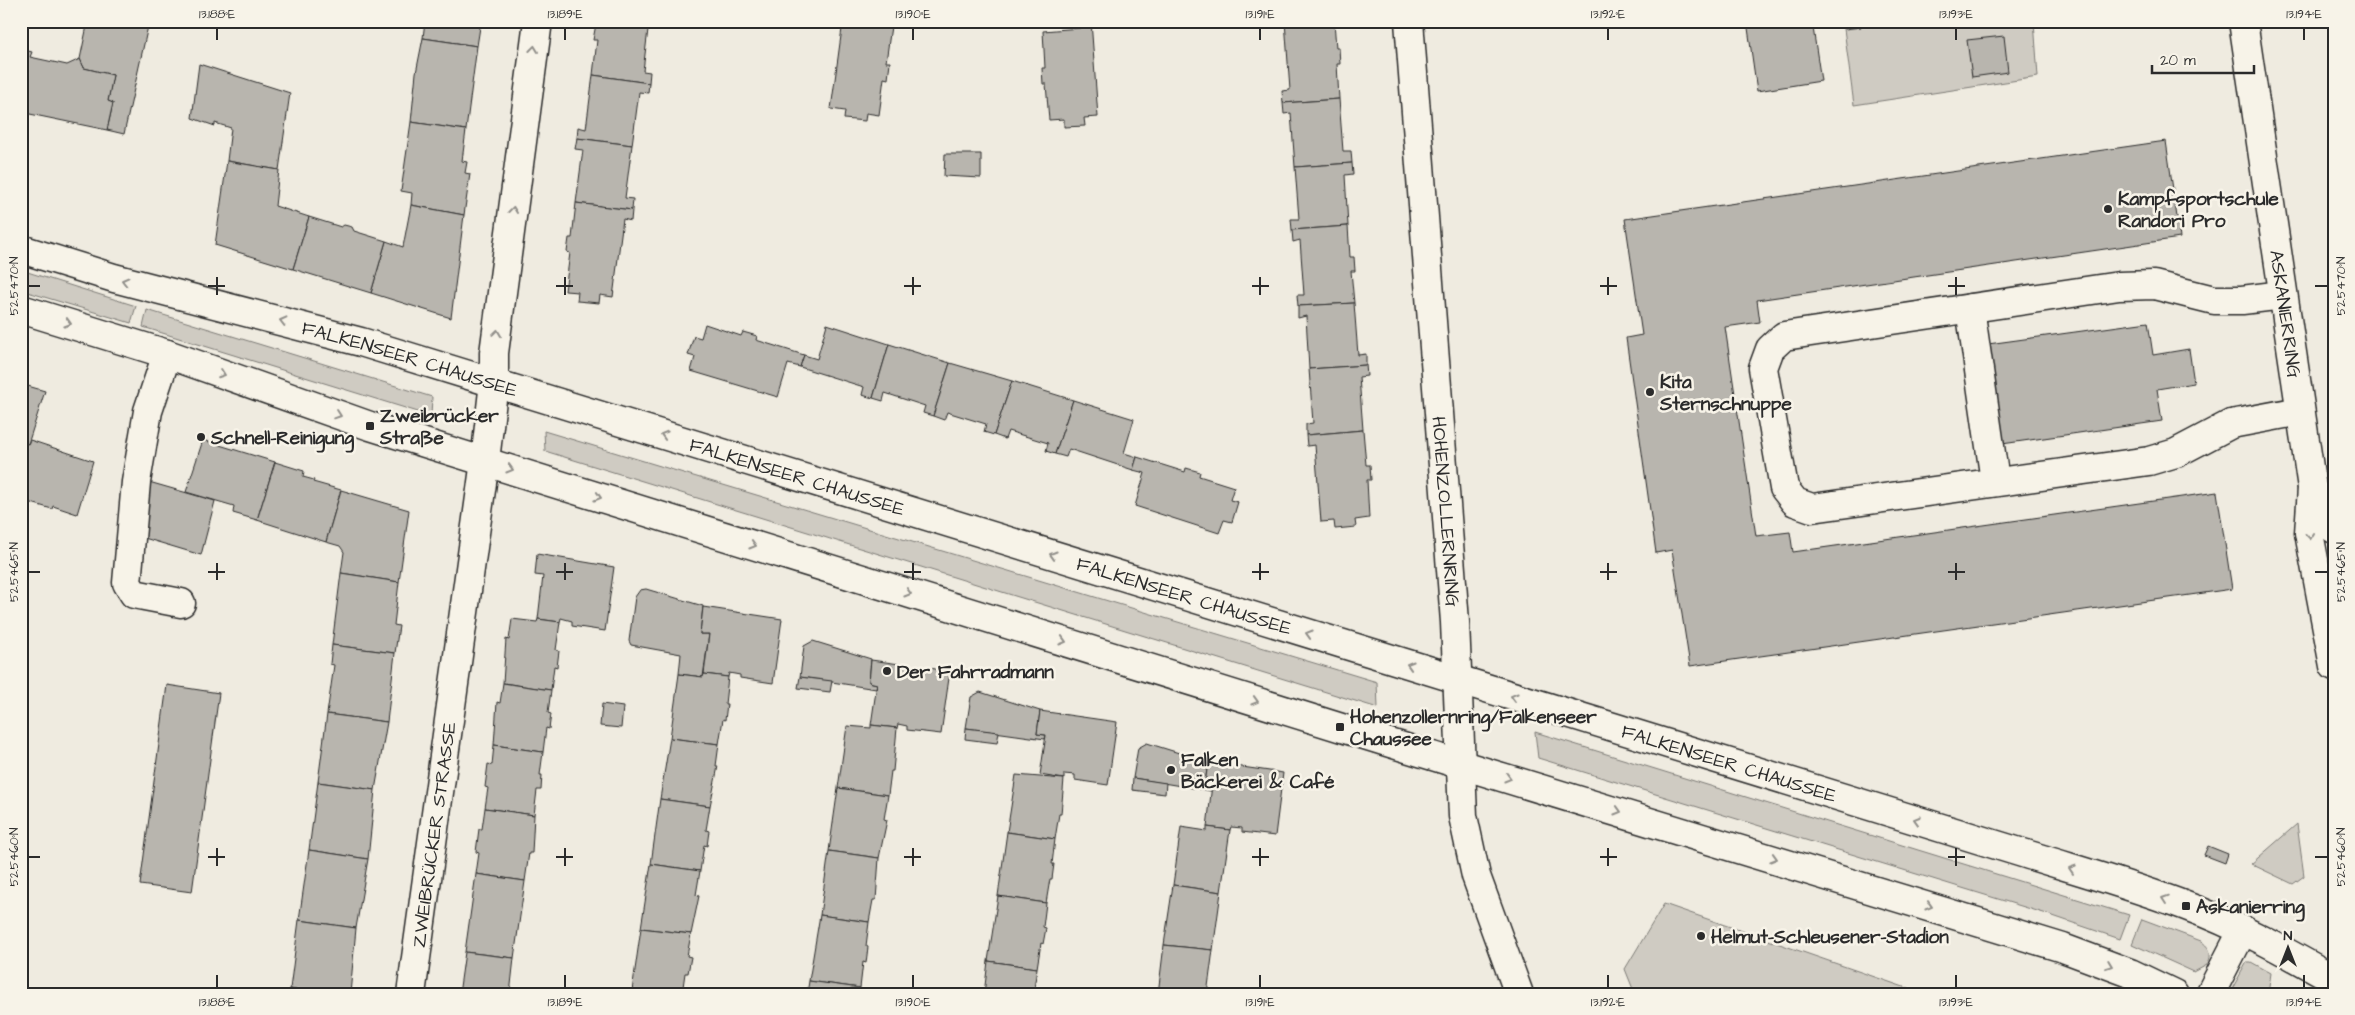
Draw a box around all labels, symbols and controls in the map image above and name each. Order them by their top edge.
text: 13.188°E [199,6,235,23]
text: 13.189°E [547,6,583,23]
text: 13.190°E [895,6,931,23]
text: 13.191°E [1246,6,1274,23]
text: 13.192°E [1591,6,1625,23]
text: 13.193°E [1939,6,1973,23]
text: 13.194°E [2286,6,2322,23]
scale bar [2152,42,2255,74]
one-way arrow [529,44,539,53]
text: 20 m [2160,50,2196,71]
place label: Kampfsportschule Randori Pro [2118,186,2279,235]
marker: Kampfsportschule Randori Pro [2102,203,2114,215]
one-way arrow [507,206,518,214]
street label: ASKANIERRING [2262,248,2308,380]
text: 52.5470°N [6,256,23,315]
text: 52.5470°N [2333,256,2350,315]
one-way arrow [121,276,130,287]
street label: FALKENSEER CHAUSSEE [299,315,521,404]
one-way arrow [279,317,287,327]
one-way arrow [63,318,71,328]
one-way arrow [491,329,502,337]
one-way arrow [218,368,226,378]
place label: Kita Sternschnuppe [1659,369,1792,418]
marker: Kita Sternschnuppe [1644,386,1656,398]
place label: Zweibrücker Straße [379,403,499,452]
one-way arrow [334,409,342,419]
street label: HOHENZOLLERNRING [1424,415,1466,608]
marker: Zweibrücker Straße [364,420,376,432]
place label: Schnell-Reinigung [210,425,354,453]
one-way arrow [660,430,669,440]
marker: Schnell-Reinigung [195,431,207,443]
street label: FALKENSEER CHAUSSEE [686,432,908,523]
one-way arrow [506,463,514,473]
one-way arrow [593,491,602,501]
one-way arrow [2304,533,2315,541]
one-way arrow [748,539,757,549]
text: 52.5465°N [6,542,23,602]
text: 52.5465°N [2333,542,2350,602]
one-way arrow [1050,551,1058,561]
street label: FALKENSEER CHAUSSEE [1073,551,1295,642]
one-way arrow [904,587,912,597]
one-way arrow [1305,629,1314,639]
one-way arrow [1059,636,1067,646]
place label: Der Fahrradmann [897,659,1054,686]
one-way arrow [1407,661,1415,671]
marker: Der Fahrradmann [881,665,893,677]
one-way arrow [1511,692,1519,702]
one-way arrow [1251,695,1259,705]
place label: Hohenzollernring/Falkenseer Chaussee [1350,704,1597,753]
street label: FALKENSEER CHAUSSEE [1618,718,1840,810]
street label: ZWEIBRÜCKER STRASSE [406,720,464,949]
marker: Hohenzollernring/Falkenseer Chaussee [1334,721,1346,733]
place label: Falken Bäckerei & Café [1181,747,1335,796]
marker: Falken Bäckerei & Café [1165,764,1177,776]
one-way arrow [1503,772,1511,782]
one-way arrow [1614,806,1622,816]
one-way arrow [1913,816,1921,826]
text: 52.5460°N [6,827,23,886]
text: 52.5460°N [2333,827,2350,886]
one-way arrow [1769,853,1777,863]
one-way arrow [2068,864,2077,874]
place label: Askanierring [2196,894,2305,922]
one-way arrow [2162,895,2170,905]
marker: Askanierring [2180,900,2192,912]
one-way arrow [1924,901,1933,911]
north arrow [2262,922,2312,972]
place label: Helmut-Schleusener-Stadion [1711,924,1949,951]
text: N [2284,926,2293,946]
marker: Helmut-Schleusener-Stadion [1695,930,1707,942]
one-way arrow [2104,959,2112,969]
text: 13.188°E [199,994,235,1011]
text: 13.189°E [547,994,583,1011]
text: 13.190°E [895,994,931,1011]
text: 13.191°E [1246,994,1274,1011]
text: 13.192°E [1591,994,1625,1011]
text: 13.193°E [1939,994,1973,1011]
text: 13.194°E [2286,994,2322,1011]

